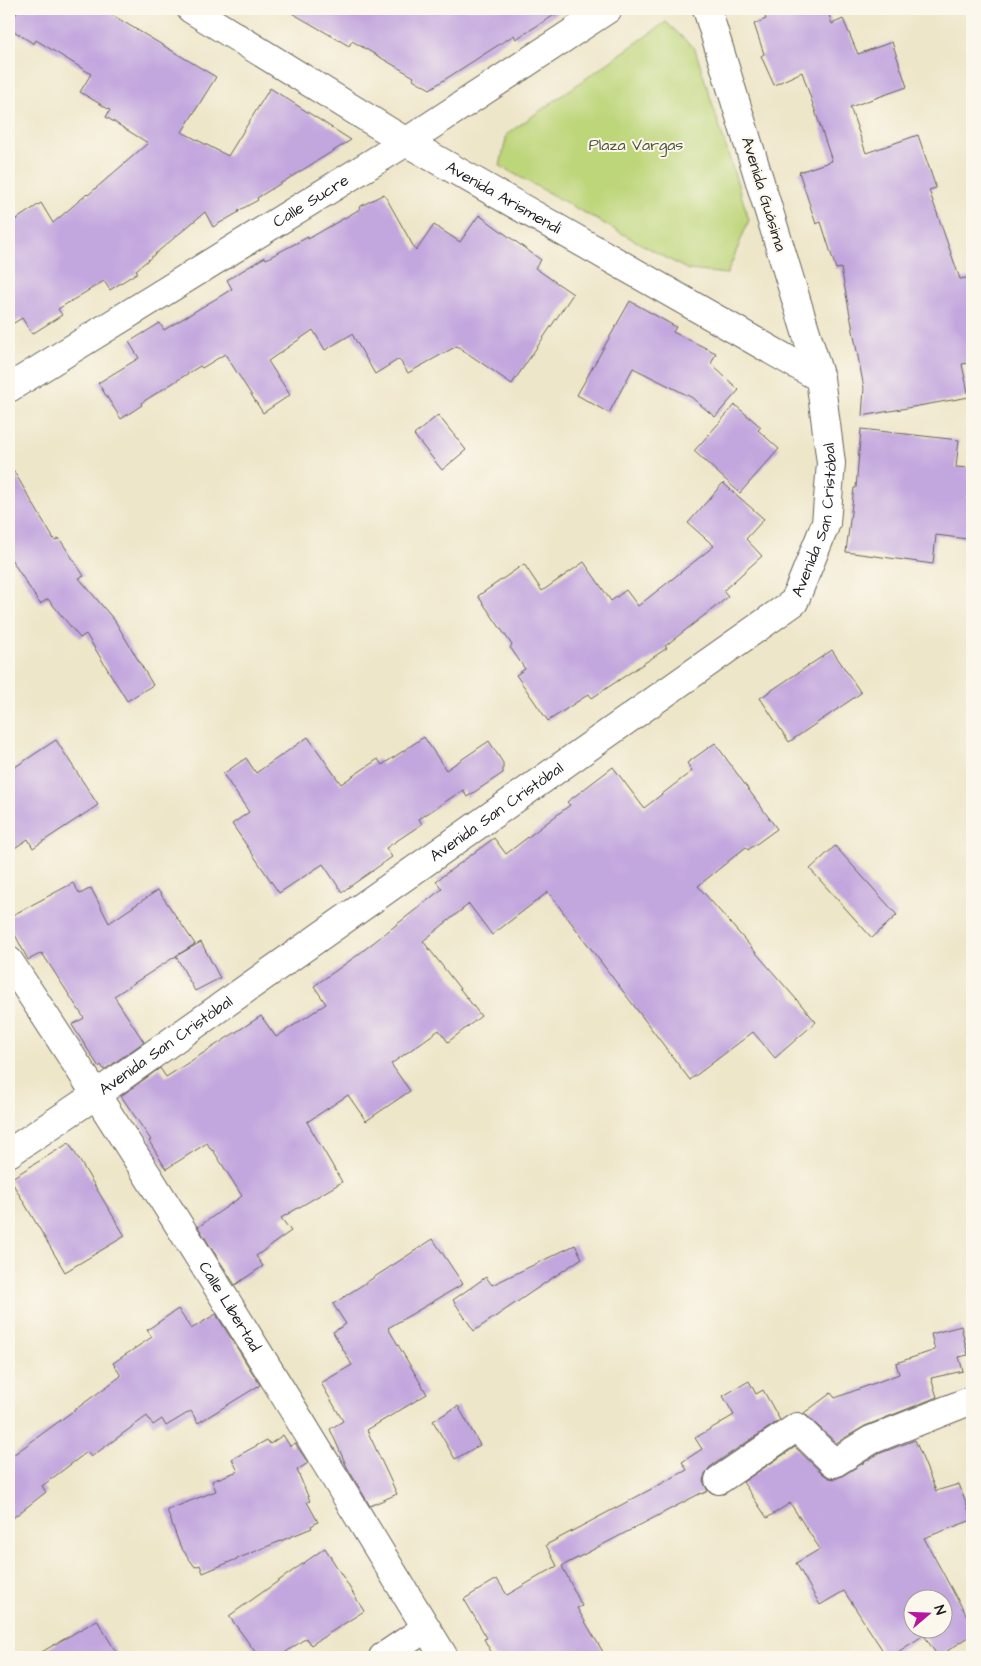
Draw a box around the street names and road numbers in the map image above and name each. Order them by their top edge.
street label: Avenida Guásima [736,134,792,254]
street label: Avenida Arismendi [442,156,566,240]
street label: Calle Sucre [269,169,353,233]
street label: Avenida San Cristóbal [786,442,842,600]
street label: Avenida San Cristóbal [425,757,568,867]
street label: Avenida San Cristóbal [94,991,237,1100]
street label: Calle Libertad [193,1257,266,1356]

